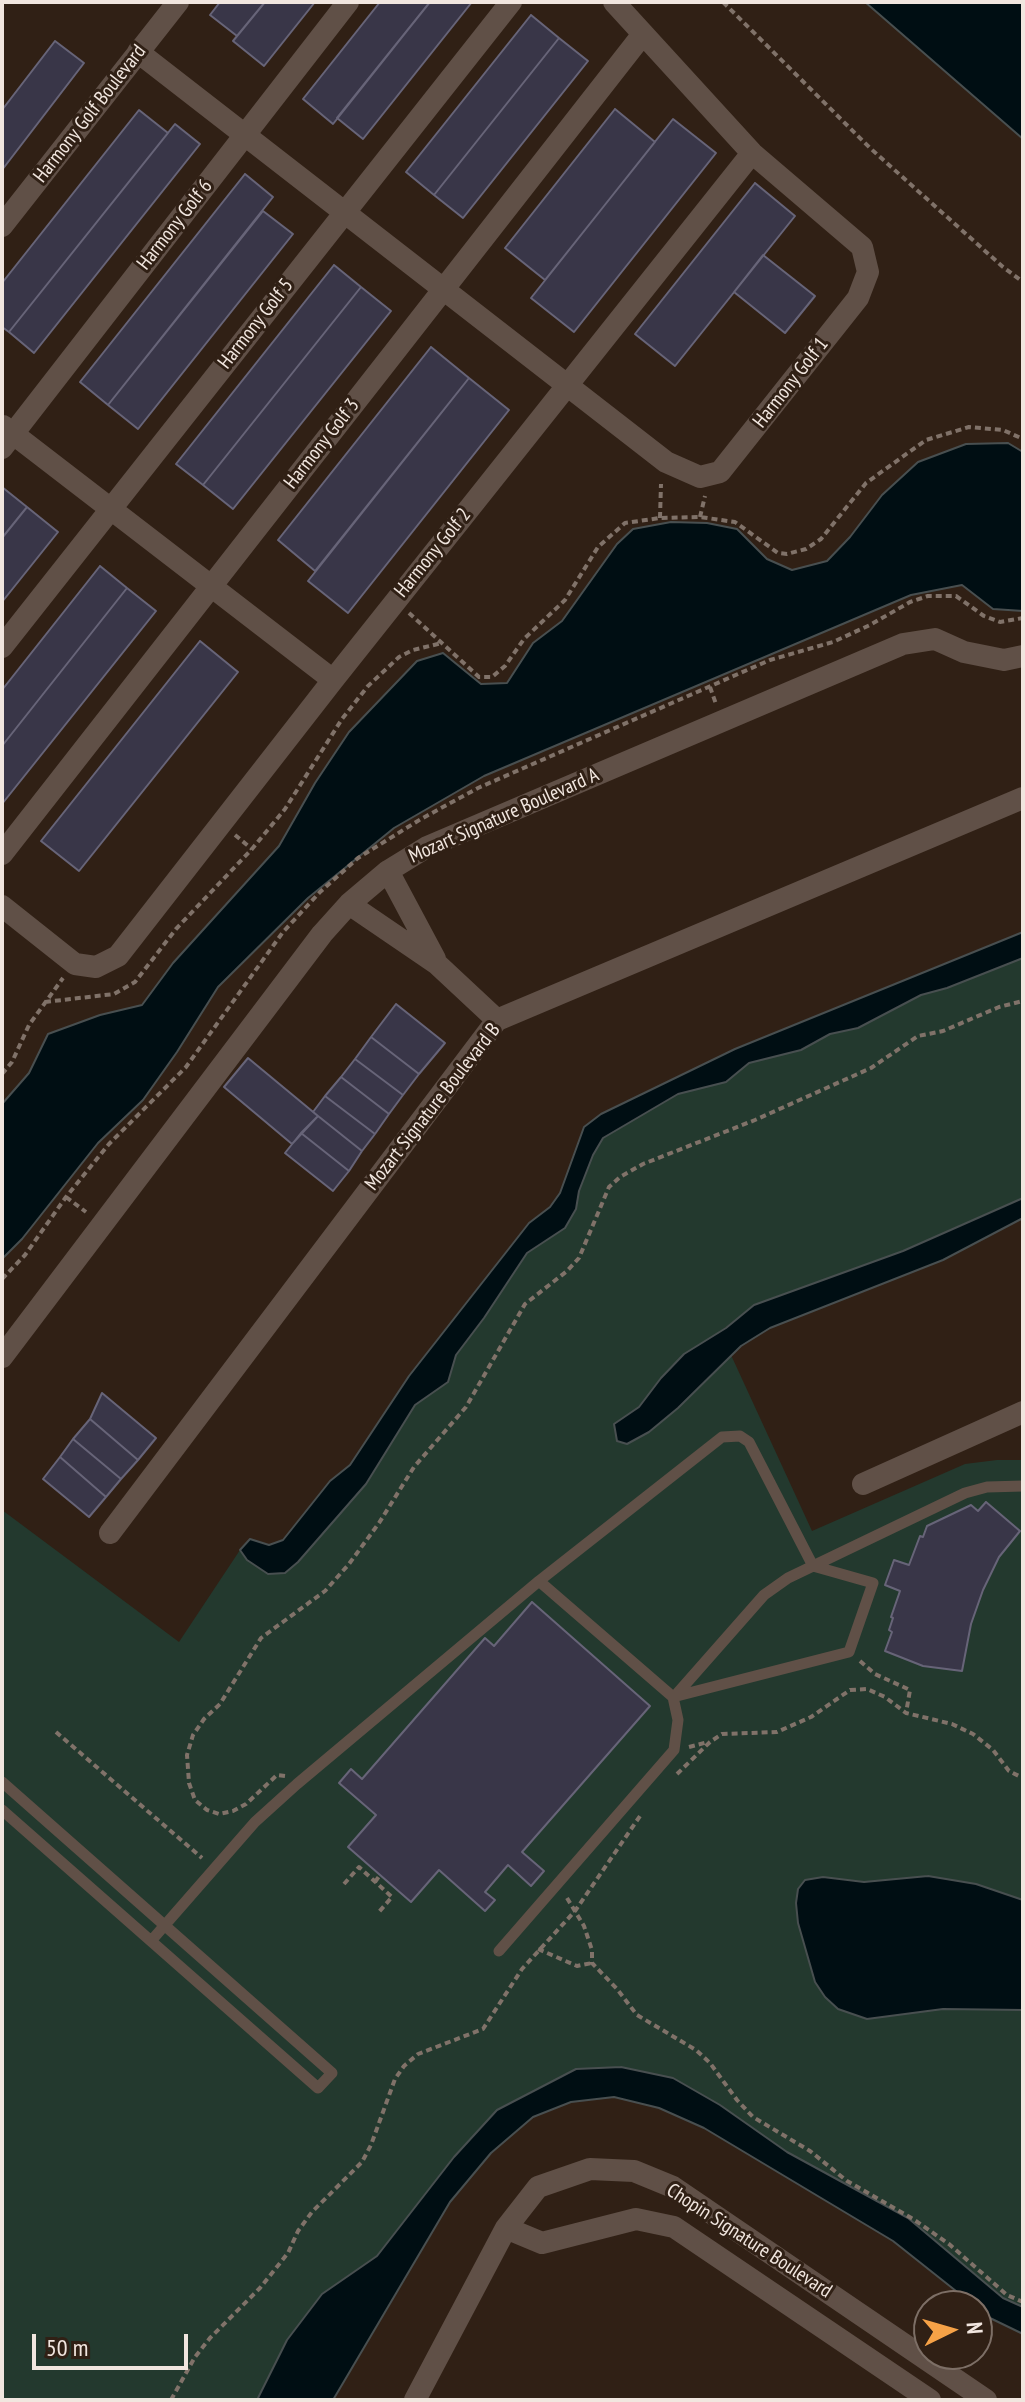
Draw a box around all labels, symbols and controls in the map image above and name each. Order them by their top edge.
street label: Harmony Golf Boulevard [29,40,151,188]
street label: Harmony Golf 6 [132,175,218,275]
street label: Harmony Golf 5 [213,274,299,374]
street label: Harmony Golf 1 [748,333,834,433]
street label: Harmony Golf 3 [279,394,365,494]
street label: Harmony Golf 2 [390,504,476,602]
street label: Mozart Signature Boulevard A [405,763,603,869]
street label: Mozart Signature Boulevard B [360,1019,506,1195]
street label: Chopin Signature Boulevard [662,2179,836,2303]
north arrow [913,2290,993,2370]
scale bar [36,2318,192,2368]
text: N [960,2321,989,2335]
text: 50 m [46,2332,88,2363]

